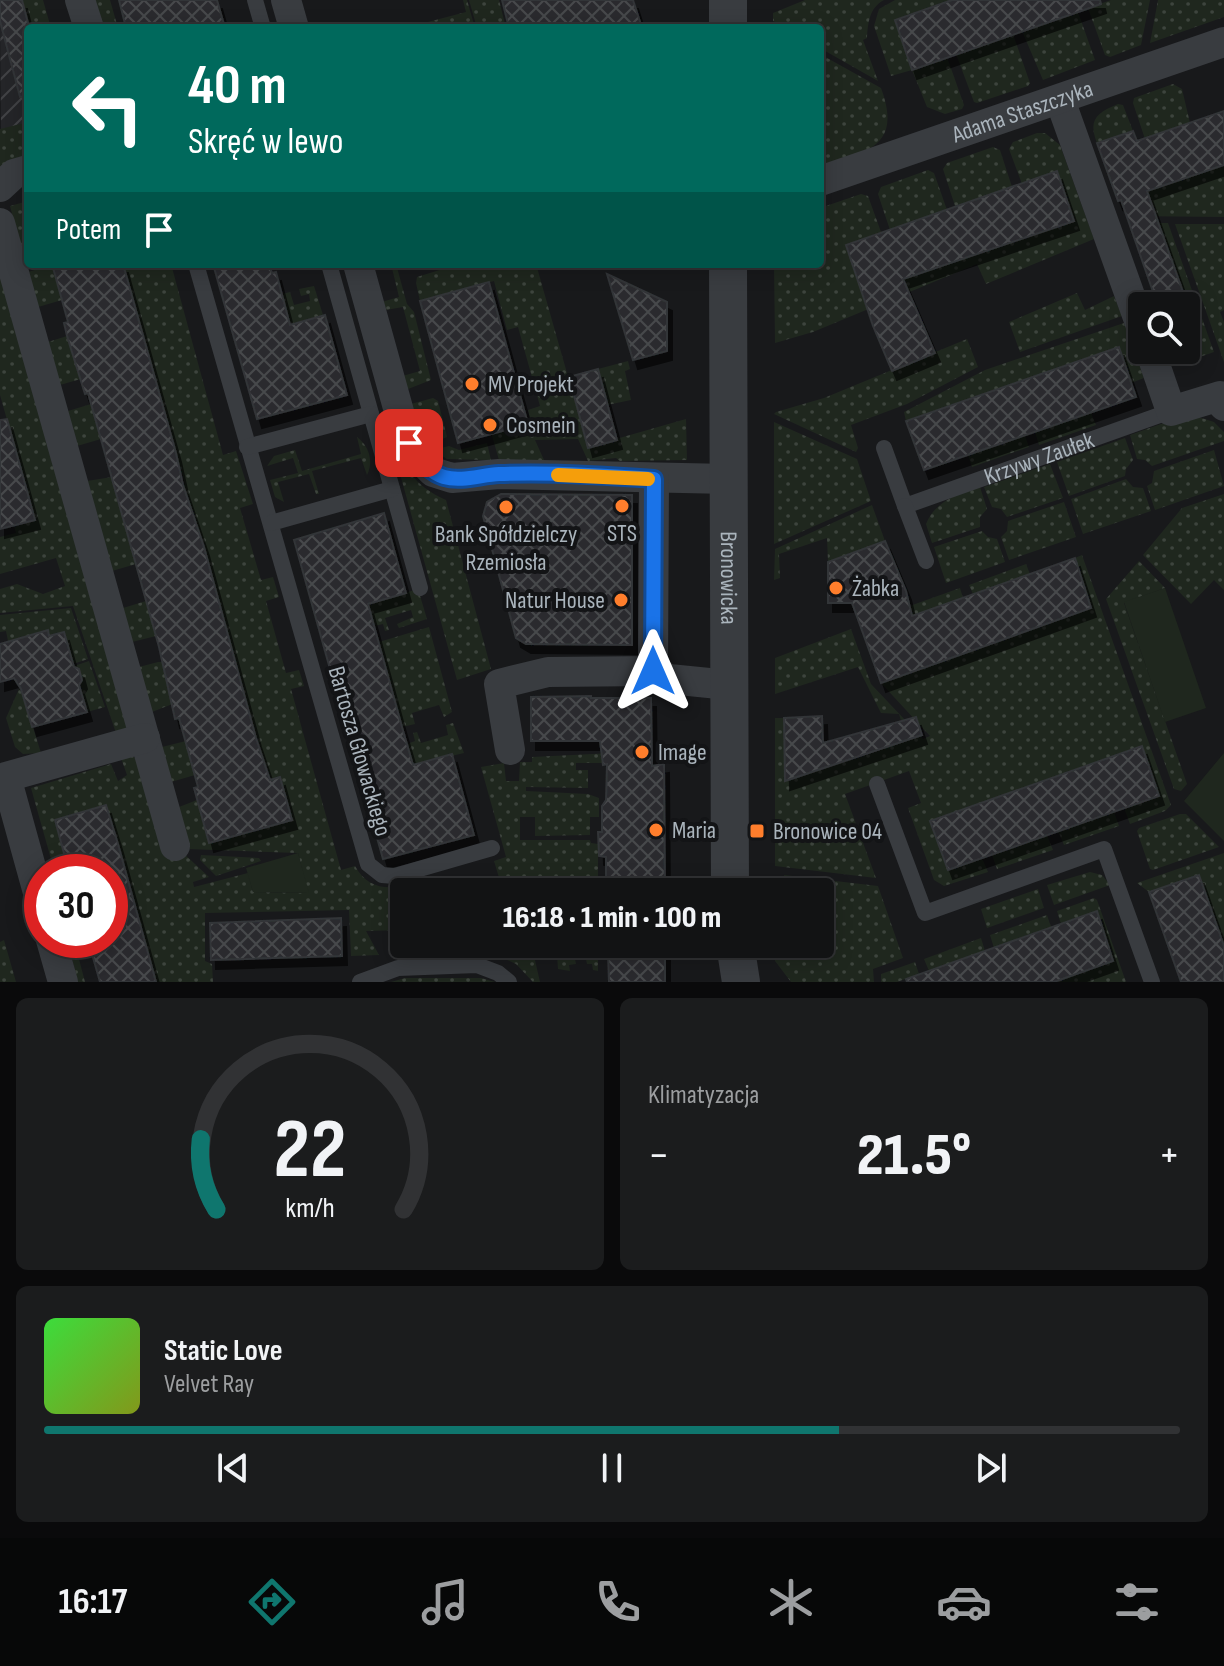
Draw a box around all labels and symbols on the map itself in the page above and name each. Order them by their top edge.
street label: Adama Staszczyka [947,74,1097,150]
place label: MV Projekt [488,370,574,399]
marker: MV Projekt [463,375,481,393]
pin [375,409,443,477]
place label: Cosmein [506,411,576,440]
marker: Cosmein [481,416,499,434]
street label: Krzywy Zaułek [980,426,1098,492]
marker: STS [613,497,631,515]
marker: Bank Spółdzielczy Rzemiosła [497,498,515,516]
place label: STS [607,519,637,548]
place label: Bank Spółdzielczy Rzemiosła [435,520,577,577]
street label: Bronowicka [714,531,743,625]
place label: Żabka [852,574,899,603]
marker: Żabka [827,579,845,597]
place label: Natur House [505,586,605,615]
marker: Natur House [612,591,630,609]
position arrow [611,629,695,713]
street label: Bartosza Głowackiego [321,663,398,839]
place label: Image [658,738,707,767]
marker: Image [633,743,651,761]
place label: Maria [672,816,716,845]
place label: Bronowice 04 [773,817,882,846]
marker: Maria [647,821,665,839]
marker: Bronowice 04 [748,822,766,840]
speed limit sign: 30 [24,854,128,958]

